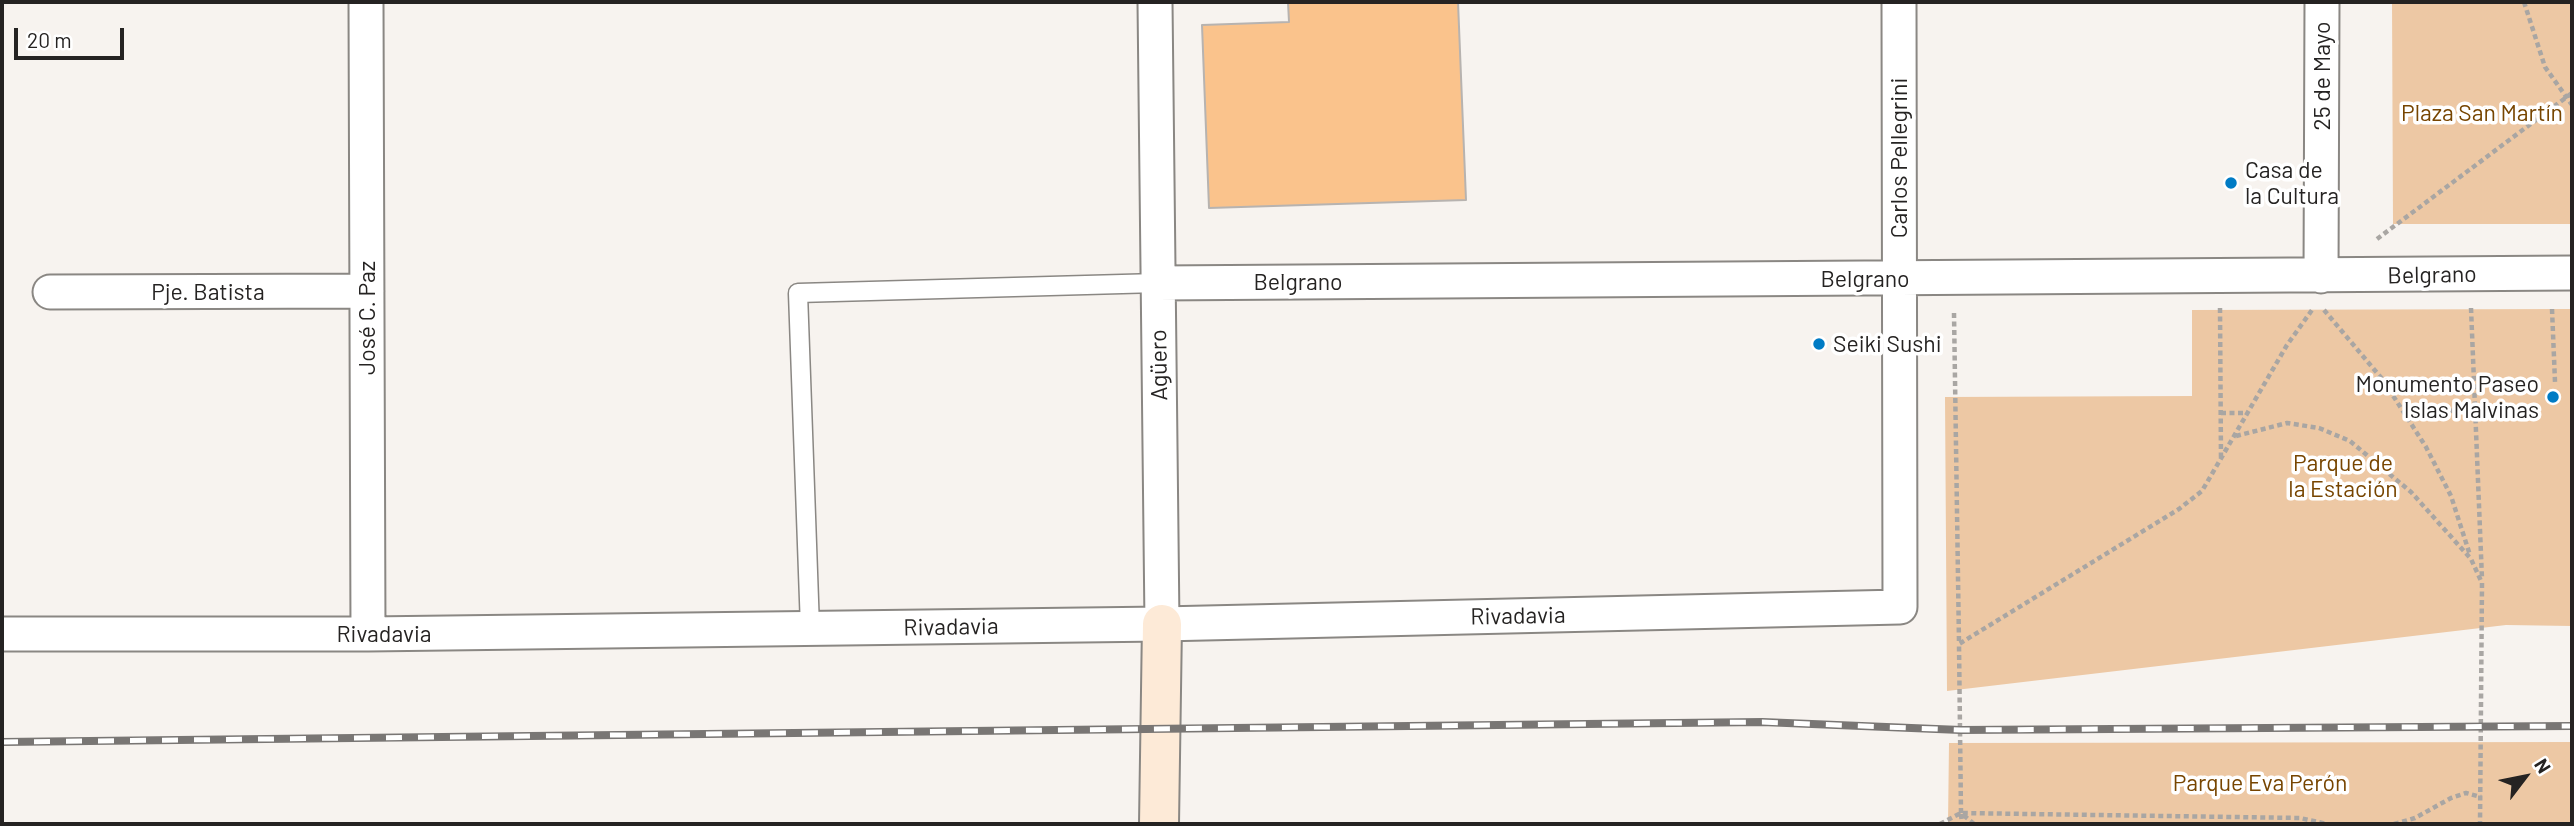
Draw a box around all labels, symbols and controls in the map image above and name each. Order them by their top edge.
scale bar [18,14,128,58]
street label: 25 de Mayo [2308,22,2336,130]
text: 20 m [27,27,72,52]
street label: Carlos Pellegrini [1885,78,1913,238]
park label: Plaza San Martín [2401,99,2563,127]
place label: Casa de la Cultura [2245,156,2339,210]
marker: Casa de la Cultura [2223,175,2239,191]
street label: Belgrano [2387,260,2477,290]
street label: José C. Paz [353,261,381,375]
street label: Belgrano [1820,265,1910,293]
street label: Belgrano [1253,268,1343,296]
street label: Pje. Batista [151,278,265,306]
street label: Agüero [1145,329,1173,401]
place label: Seiki Sushi [1833,330,1942,358]
marker: Seiki Sushi [1811,336,1827,352]
place label: Monumento Paseo Islas Malvinas [2355,370,2539,424]
marker: Monumento Paseo Islas Malvinas [2545,389,2561,405]
park label: Parque de la Estación [2288,449,2398,503]
street label: Rivadavia [1470,601,1566,631]
street label: Rivadavia [903,612,999,642]
street label: Rivadavia [336,620,432,648]
north arrow [2490,742,2560,812]
text: N [2530,754,2556,777]
park label: Parque Eva Perón [2173,769,2347,797]

